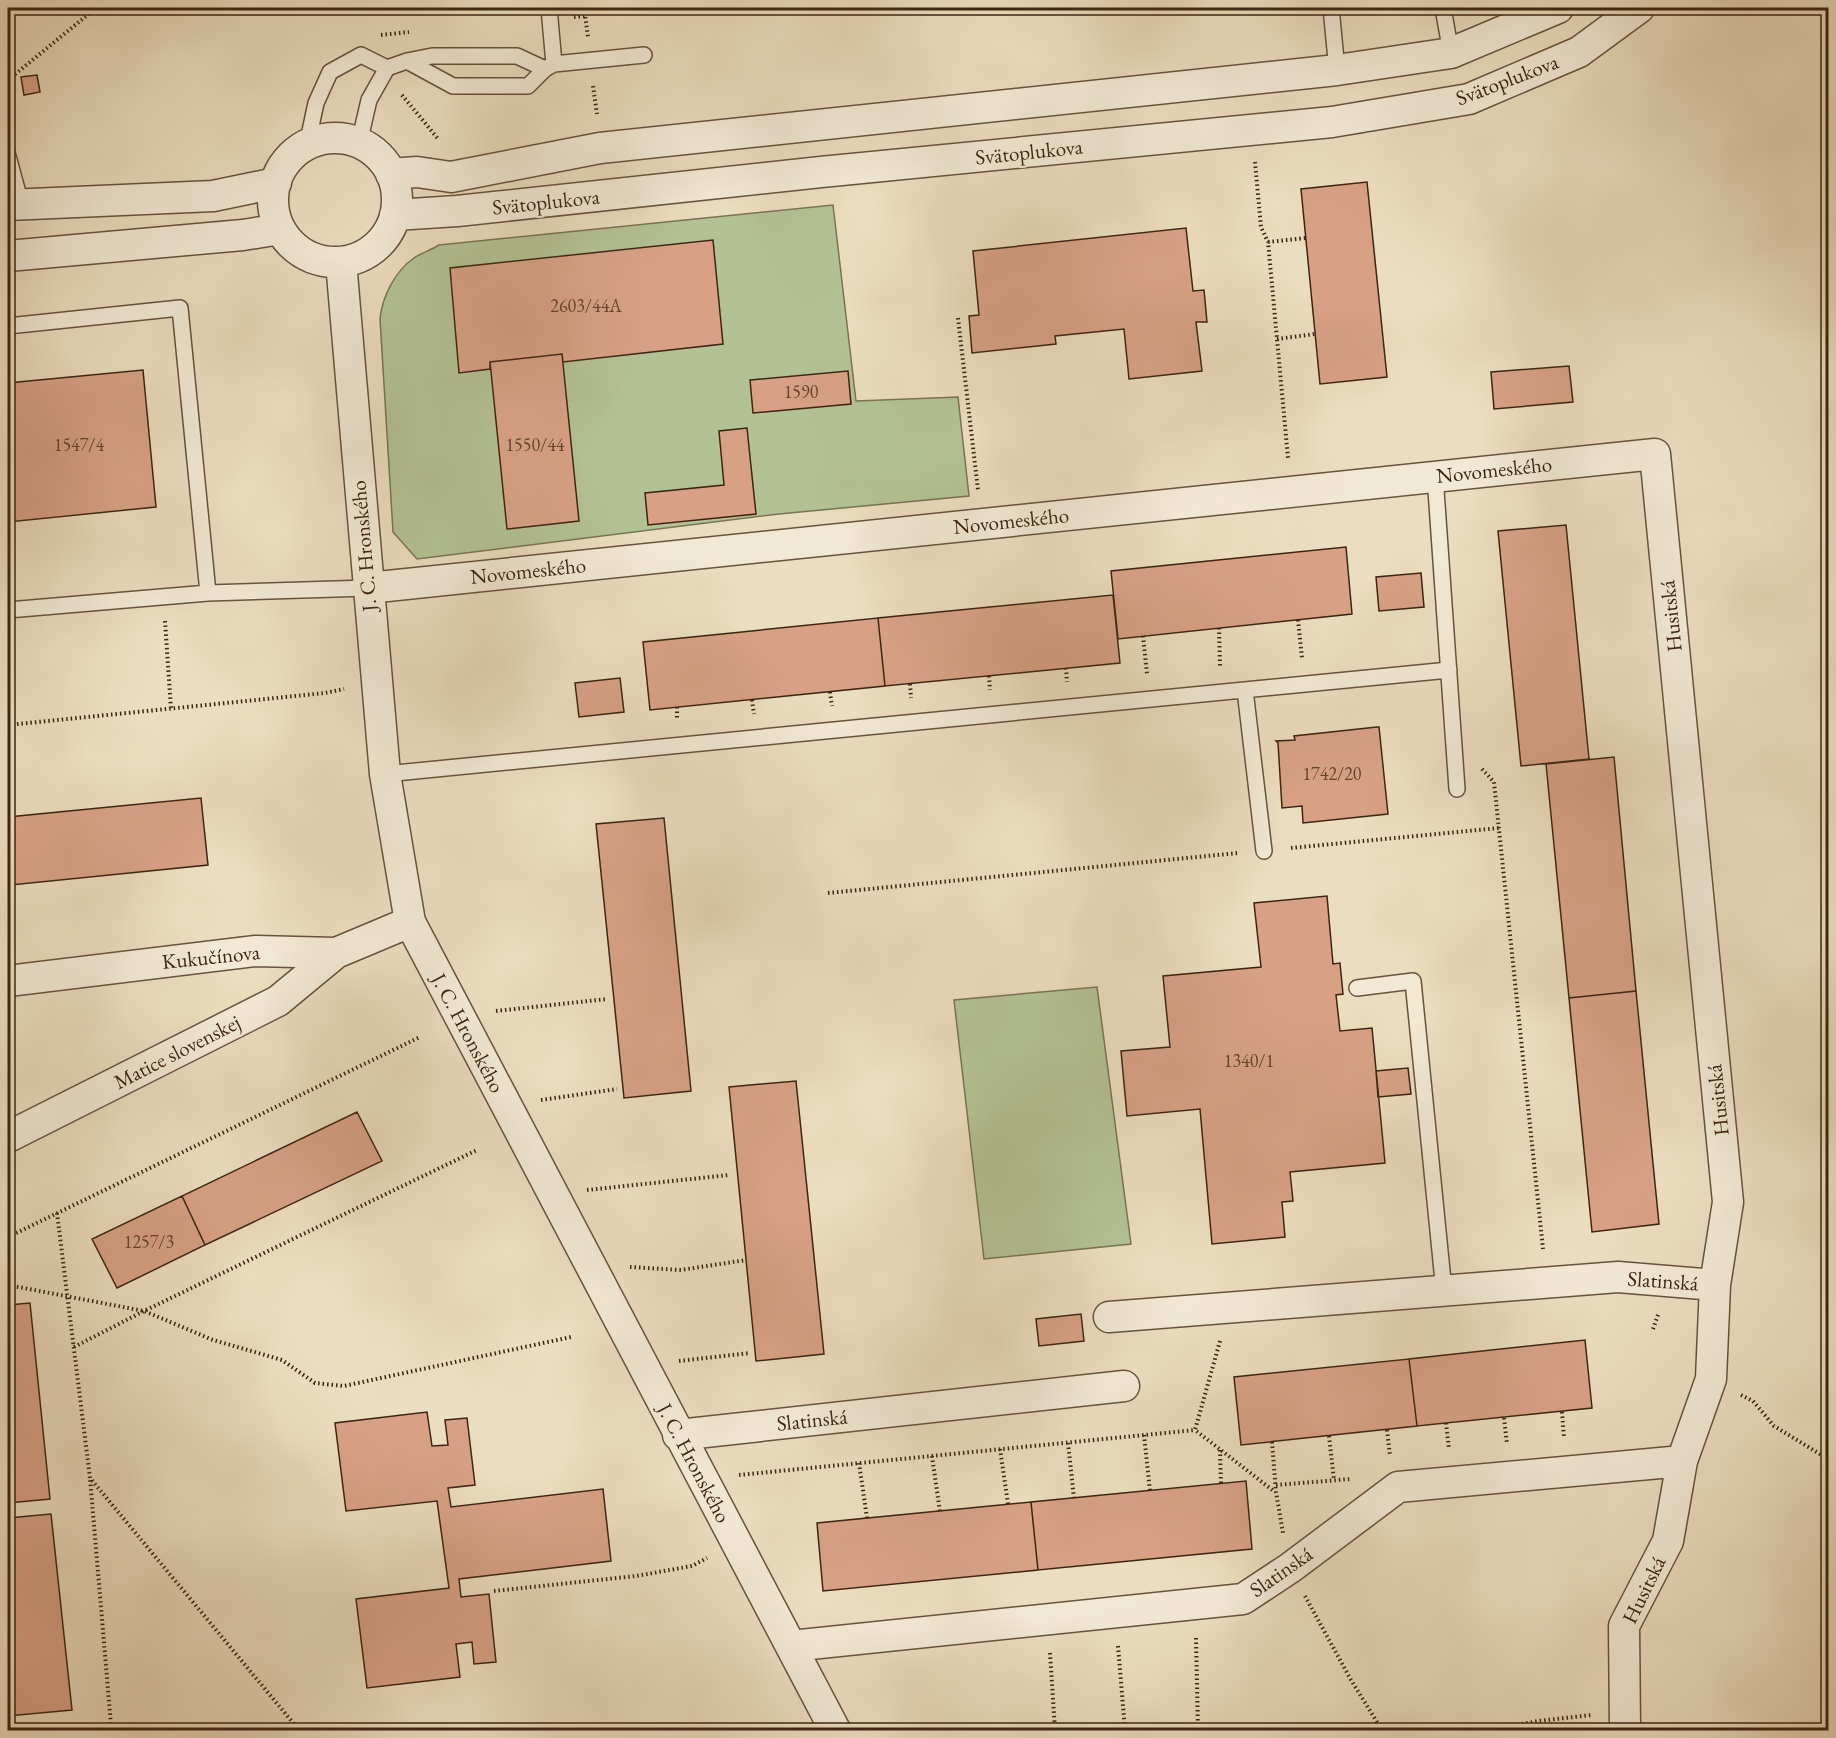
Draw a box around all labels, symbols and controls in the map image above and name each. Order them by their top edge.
street label: Svätoplukova [1452,47,1563,111]
street label: Svätoplukova [974,132,1085,171]
street label: Svätoplukova [491,182,602,221]
house number: 2603/44A [550,294,622,317]
house number: 1590 [784,380,819,403]
house number: 1547/4 [54,433,105,456]
house number: 1550/44 [505,433,565,456]
street label: Novomeského [1435,450,1553,489]
street label: J. C. Hronského [344,479,383,615]
street label: Novomeského [952,501,1070,540]
street label: Novomeského [469,551,587,590]
street label: Husitská [1653,578,1688,653]
house number: 1742/20 [1302,762,1362,785]
street label: Kukučínova [161,938,262,975]
street label: J. C. Hronského [425,967,511,1097]
street label: Matice slovenskej [109,1008,245,1095]
house number: 1340/1 [1224,1049,1274,1072]
street label: Husitská [1700,1062,1735,1137]
house number: 1257/3 [124,1230,174,1253]
street label: Slatinská [1627,1265,1700,1296]
street label: J. C. Hronského [651,1397,737,1527]
street label: Slatinská [775,1402,849,1437]
street label: Slatinská [1244,1540,1318,1603]
street label: Husitská [1616,1551,1672,1628]

